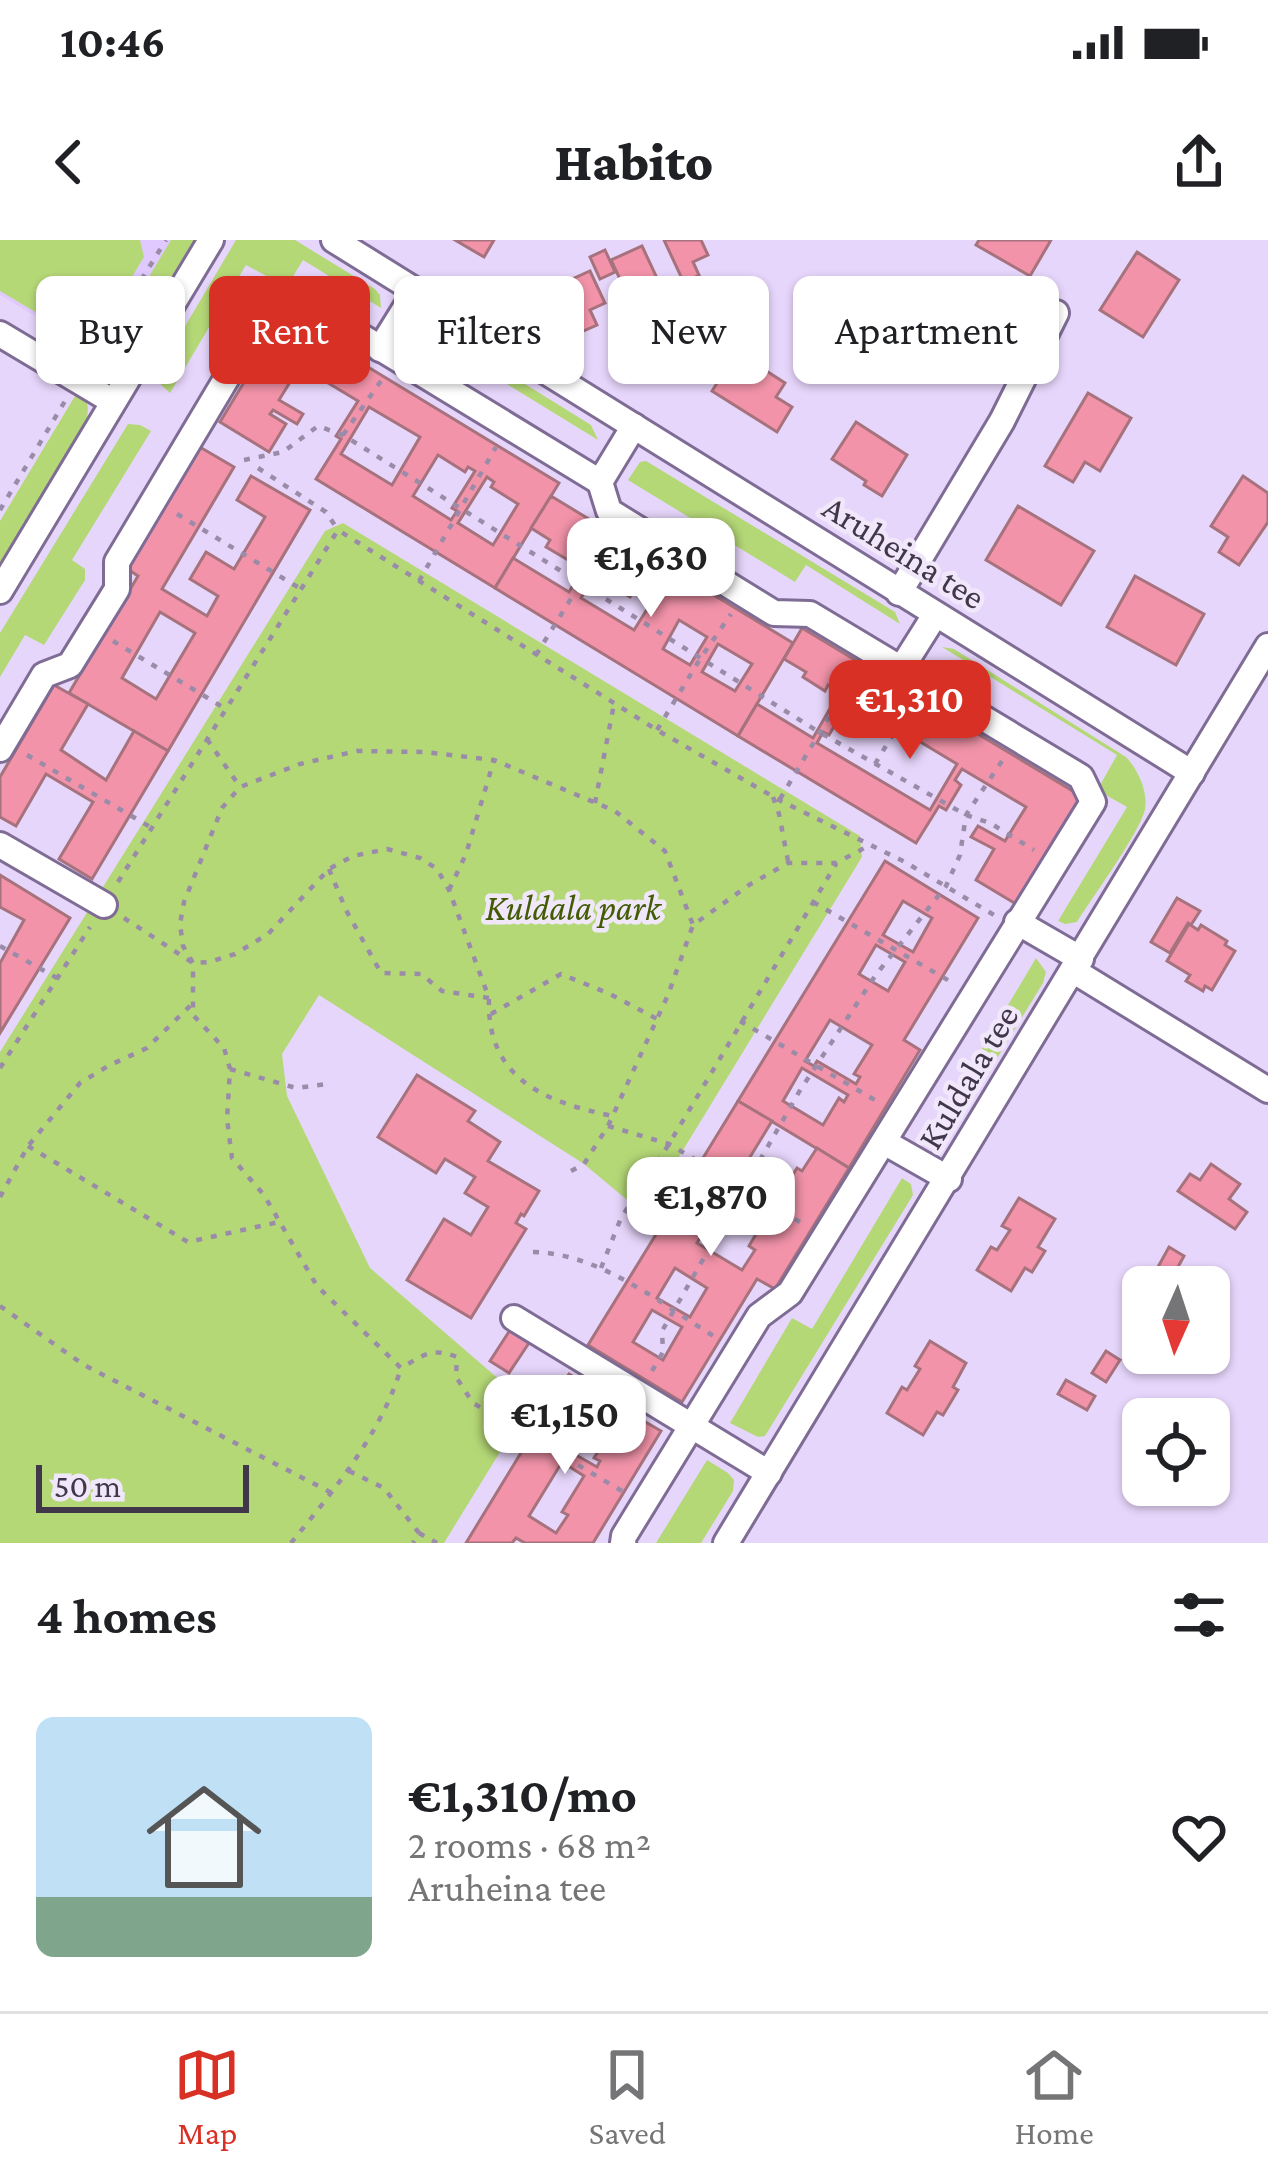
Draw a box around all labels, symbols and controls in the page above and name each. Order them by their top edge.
text: 10:46 [60,17,166,67]
icon: back [36,129,102,195]
icon: share [1166,129,1232,195]
text: Habito [555,132,713,192]
chip: Buy [36,276,185,384]
chip: Rent [209,276,370,384]
chip: Filters [394,276,584,384]
chip: New [608,276,769,384]
chip: Apartment [793,276,1059,384]
street label: Aruheina tee [816,487,992,617]
pin: €1,630 [553,518,749,620]
text: €1,630 [594,535,708,578]
pin: €1,310 [812,660,1008,762]
text: €1,310 [856,677,964,720]
park label: Kuldala park [485,888,662,928]
street label: Kuldala tee [910,998,1026,1156]
pin: €1,870 [613,1157,809,1259]
text: €1,870 [654,1174,768,1217]
north arrow [1122,1266,1230,1374]
map controls [1122,1266,1230,1506]
pin: €1,150 [467,1375,663,1477]
text: €1,150 [511,1392,619,1435]
button: locate [1122,1398,1230,1506]
scale bar [36,1459,249,1512]
text: 50 m [54,1467,121,1504]
icon: filters [1166,1582,1232,1648]
text: 4 homes [36,1587,217,1644]
icon: home [132,1765,276,1909]
text: €1,310/mo [408,1766,637,1823]
icon: heart [1166,1804,1232,1870]
text: 2 rooms · 68 m² [408,1823,651,1866]
text: Aruheina tee [408,1866,606,1909]
tab: Map [174,2042,240,2151]
tab: Saved [589,2042,666,2151]
tab: Home [1015,2042,1094,2151]

